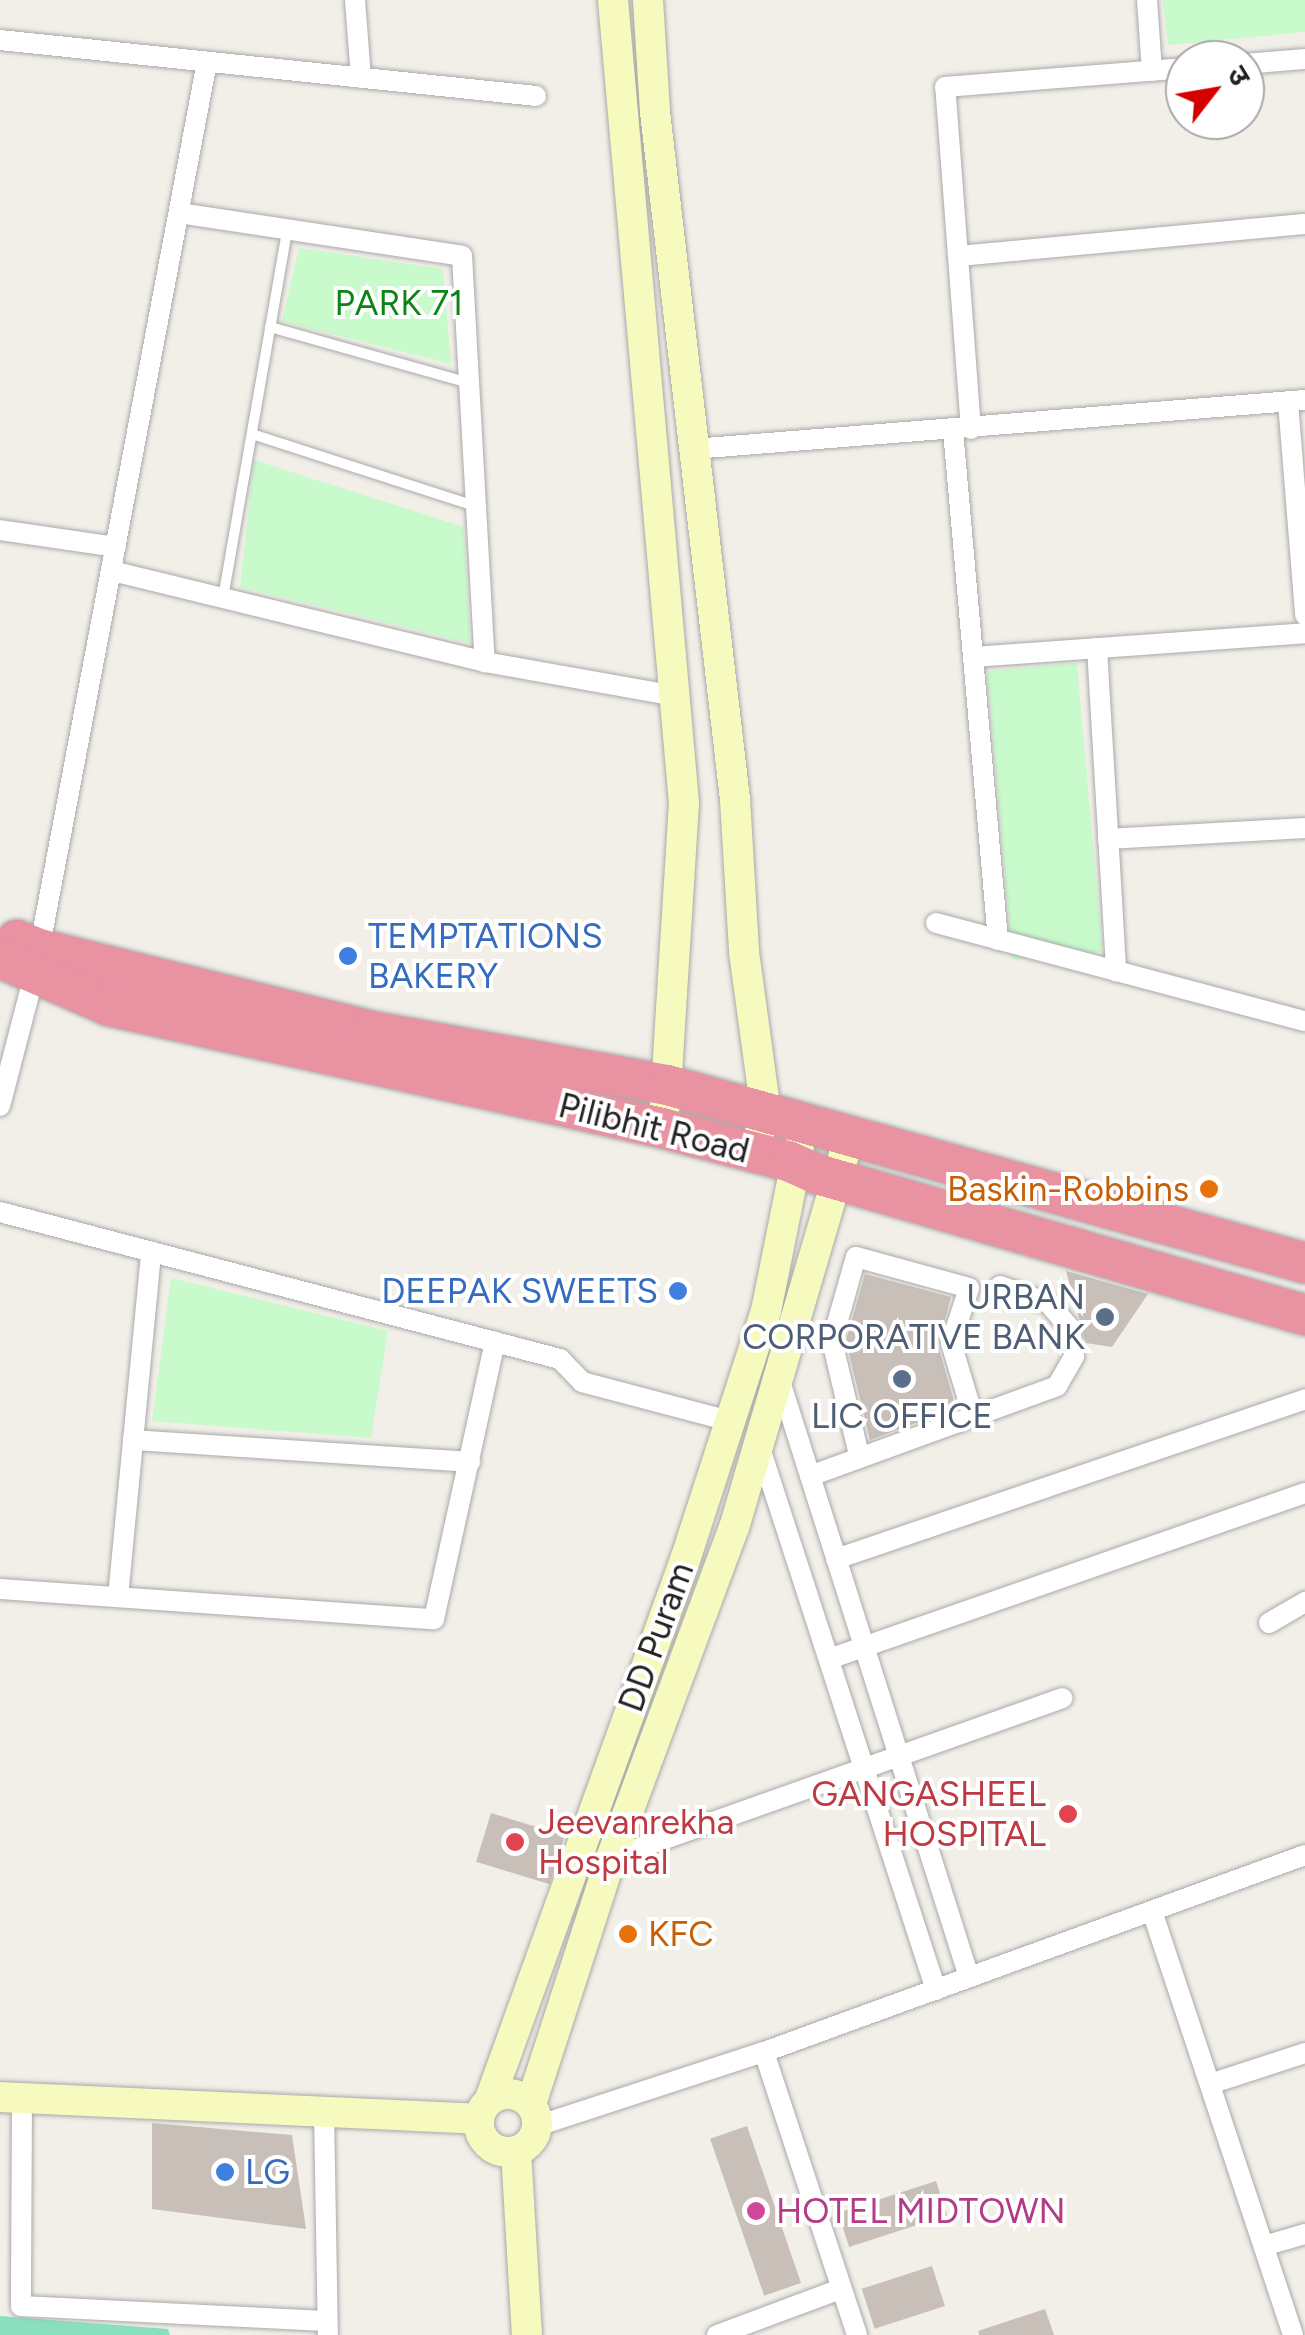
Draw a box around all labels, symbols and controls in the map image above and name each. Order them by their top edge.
north arrow [1165,40,1265,140]
text: उ [1220,60,1258,91]
park label: PARK 71 [334,282,464,324]
place label: TEMPTATIONS BAKERY [368,915,603,997]
marker: TEMPTATIONS BAKERY [337,945,359,967]
street label: Pilibhit Road [554,1084,754,1172]
place label: Baskin-Robbins [947,1168,1189,1210]
marker: Baskin-Robbins [1198,1178,1220,1200]
place label: DEEPAK SWEETS [381,1270,658,1312]
place label: URBAN CORPORATIVE BANK [742,1276,1085,1358]
marker: DEEPAK SWEETS [667,1280,689,1302]
marker: URBAN CORPORATIVE BANK [1094,1306,1116,1328]
marker: LIC OFFICE [891,1368,913,1390]
place label: LIC OFFICE [811,1395,993,1437]
street label: DD Puram [610,1557,702,1717]
place label: GANGASHEEL HOSPITAL [811,1773,1046,1855]
place label: Jeevanrekha Hospital [538,1801,734,1883]
marker: GANGASHEEL HOSPITAL [1055,1801,1081,1827]
marker: Jeevanrekha Hospital [502,1829,528,1855]
place label: KFC [648,1913,714,1955]
marker: KFC [617,1923,639,1945]
place label: LG [245,2151,290,2193]
marker: LG [214,2161,236,2183]
place label: HOTEL MIDTOWN [776,2190,1066,2232]
marker: HOTEL MIDTOWN [745,2200,767,2222]

